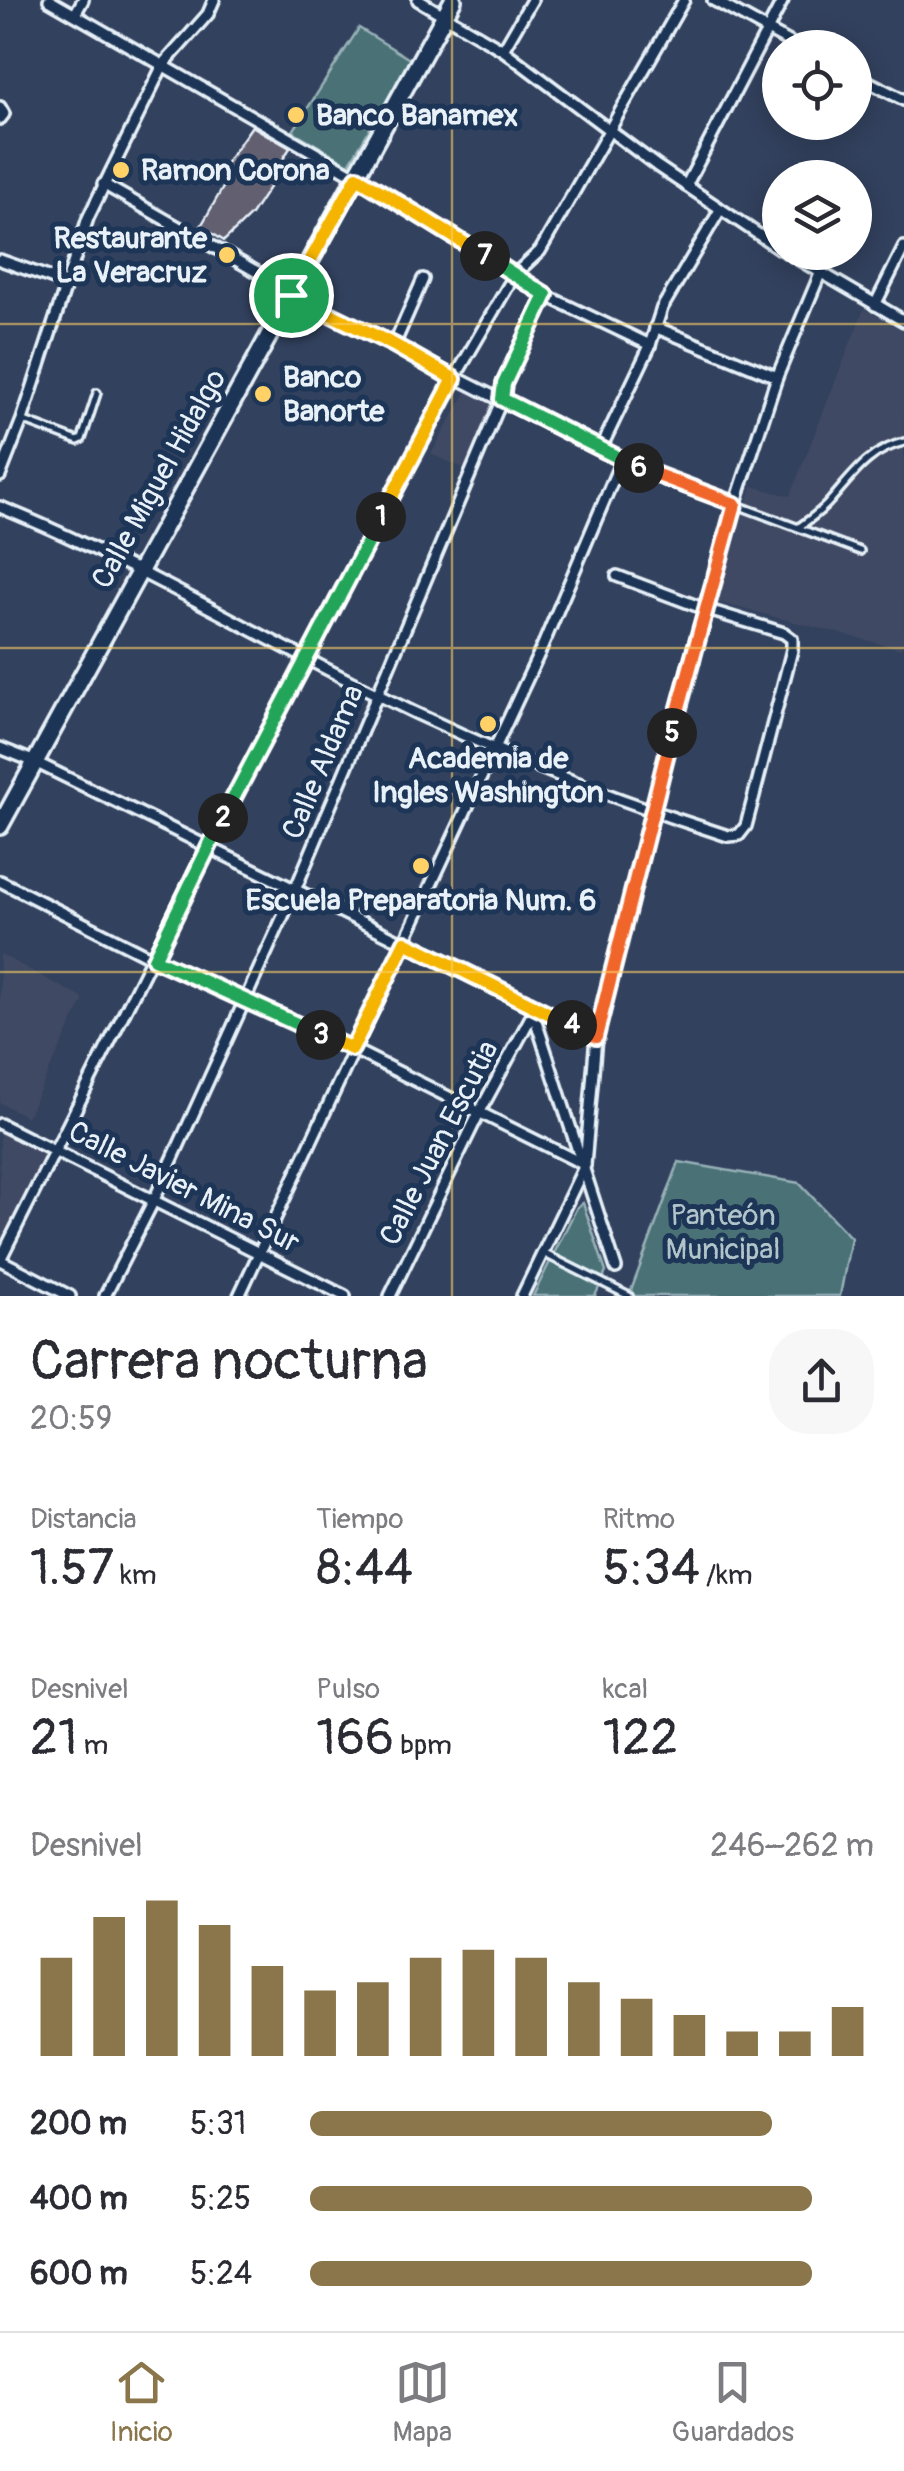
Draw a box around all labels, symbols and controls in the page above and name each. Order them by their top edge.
map controls [762,30,872,270]
button: locate [762,30,872,140]
place label: Banco Banamex [316,97,518,134]
marker: Banco Banamex [285,104,307,126]
place label: Ramon Corona [141,152,330,189]
marker: Ramon Corona [110,159,132,181]
button: layers [762,160,872,270]
place label: Restaurante La Veracruz [54,220,208,291]
pin: 7 [460,231,510,281]
text: 7 [478,238,492,273]
marker: Restaurante La Veracruz [216,244,238,266]
pin [249,253,334,338]
icon: arrive [264,268,319,323]
place label: Banco Banorte [283,359,386,430]
street label: Calle Miguel Hidalgo [83,363,235,595]
marker: Banco Banorte [252,383,274,405]
pin: 6 [614,443,664,493]
text: 6 [631,450,647,485]
pin: 1 [356,492,406,542]
text: 1 [376,499,386,534]
street label: Calle Aldama [274,679,372,845]
pin: 5 [647,708,697,758]
marker: Academia de Ingles Washington [477,713,499,735]
text: 5 [664,715,680,750]
place label: Academia de Ingles Washington [372,740,604,811]
pin: 2 [198,793,248,843]
text: 2 [215,800,231,835]
marker: Escuela Preparatoria Num. 6 [410,855,432,877]
place label: Escuela Preparatoria Num. 6 [246,882,596,919]
pin: 4 [547,1000,597,1050]
text: 4 [564,1007,580,1042]
pin: 3 [296,1010,346,1060]
text: 3 [313,1017,329,1052]
street label: Calle Juan Escutia [371,1034,507,1252]
street label: Calle Javier Mina Sur [62,1113,306,1261]
park label: Panteón Municipal [666,1197,780,1268]
text: Carrera nocturna [30,1327,428,1396]
button: share [769,1329,874,1434]
text: 20:59 [30,1399,112,1439]
text: Distancia [30,1502,137,1537]
text: Tiempo [316,1502,404,1537]
text: Ritmo [603,1502,675,1537]
text: 1.57 [30,1537,114,1600]
text: 8:44 [316,1537,413,1600]
text: 5:34 [603,1537,700,1600]
text: km [114,1558,157,1593]
text: /km [700,1558,753,1593]
text: Desnivel [30,1672,129,1707]
text: Pulso [316,1672,380,1707]
text: kcal [603,1672,648,1707]
text: 21 [30,1707,78,1770]
text: 166 [316,1707,394,1770]
text: 122 [603,1707,678,1770]
text: m [78,1728,108,1763]
text: bpm [394,1728,452,1763]
text: Desnivel [30,1826,143,1866]
text: 246–262 m [710,1826,874,1866]
text: 200 m [30,2104,127,2144]
text: 5:31 [190,2104,246,2144]
text: 400 m [30,2179,128,2219]
text: 5:25 [190,2179,251,2219]
text: 600 m [30,2254,128,2294]
text: 5:24 [190,2254,252,2294]
tab: Inicio [110,2355,173,2450]
tab: Mapa [392,2355,452,2450]
tab: Guardados [672,2355,794,2450]

